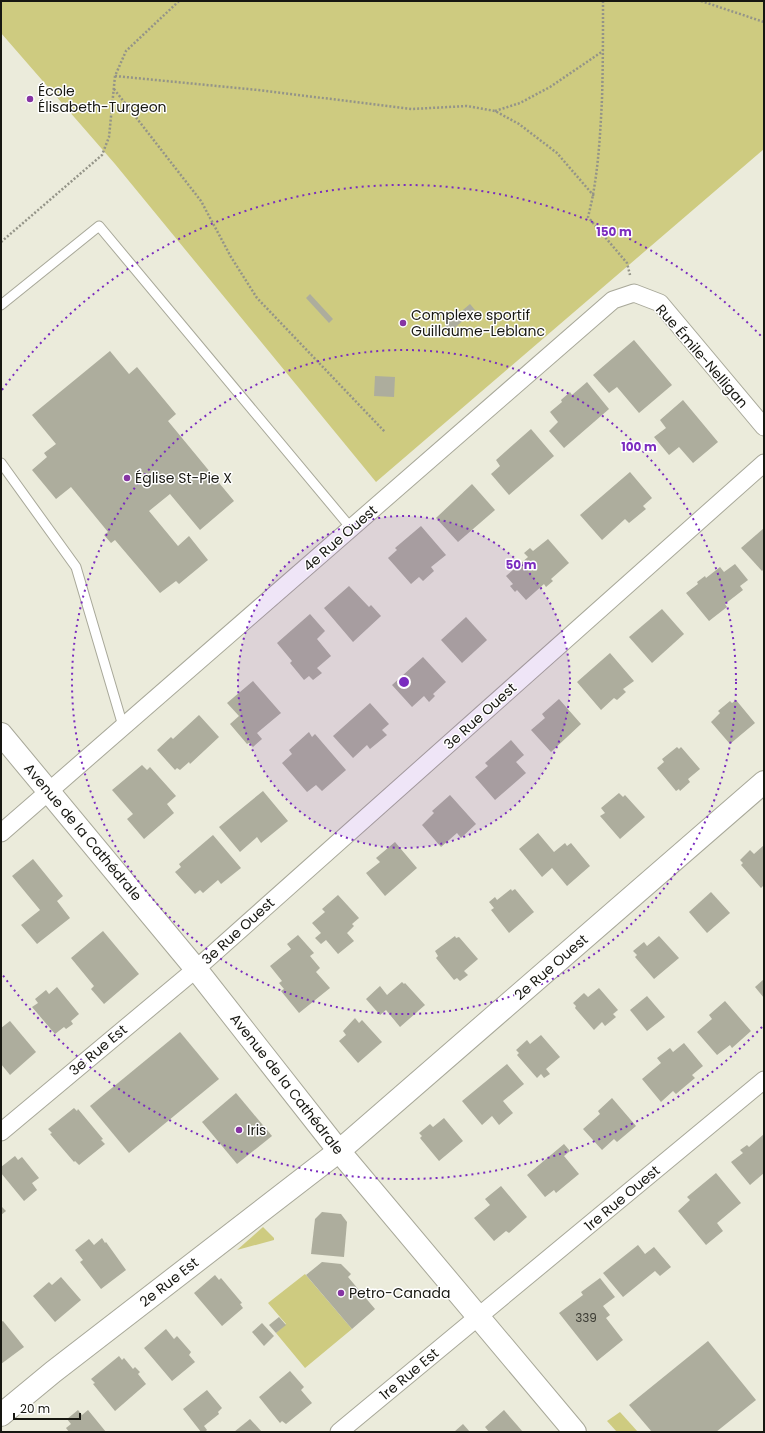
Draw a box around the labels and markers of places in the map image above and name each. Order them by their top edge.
place label: École Élisabeth-Turgeon [38,81,167,117]
marker: École Élisabeth-Turgeon [25,94,35,104]
place label: Complexe sportif Guillaume-Leblanc [411,305,545,341]
marker: Complexe sportif Guillaume-Leblanc [398,318,408,328]
place label: Église St-Pie X [135,468,232,488]
marker: Église St-Pie X [122,473,132,483]
centre of rings [397,675,411,689]
place label: Iris [247,1120,266,1140]
marker: Iris [234,1125,244,1135]
place label: Petro-Canada [349,1283,450,1303]
marker: Petro-Canada [336,1288,346,1298]

